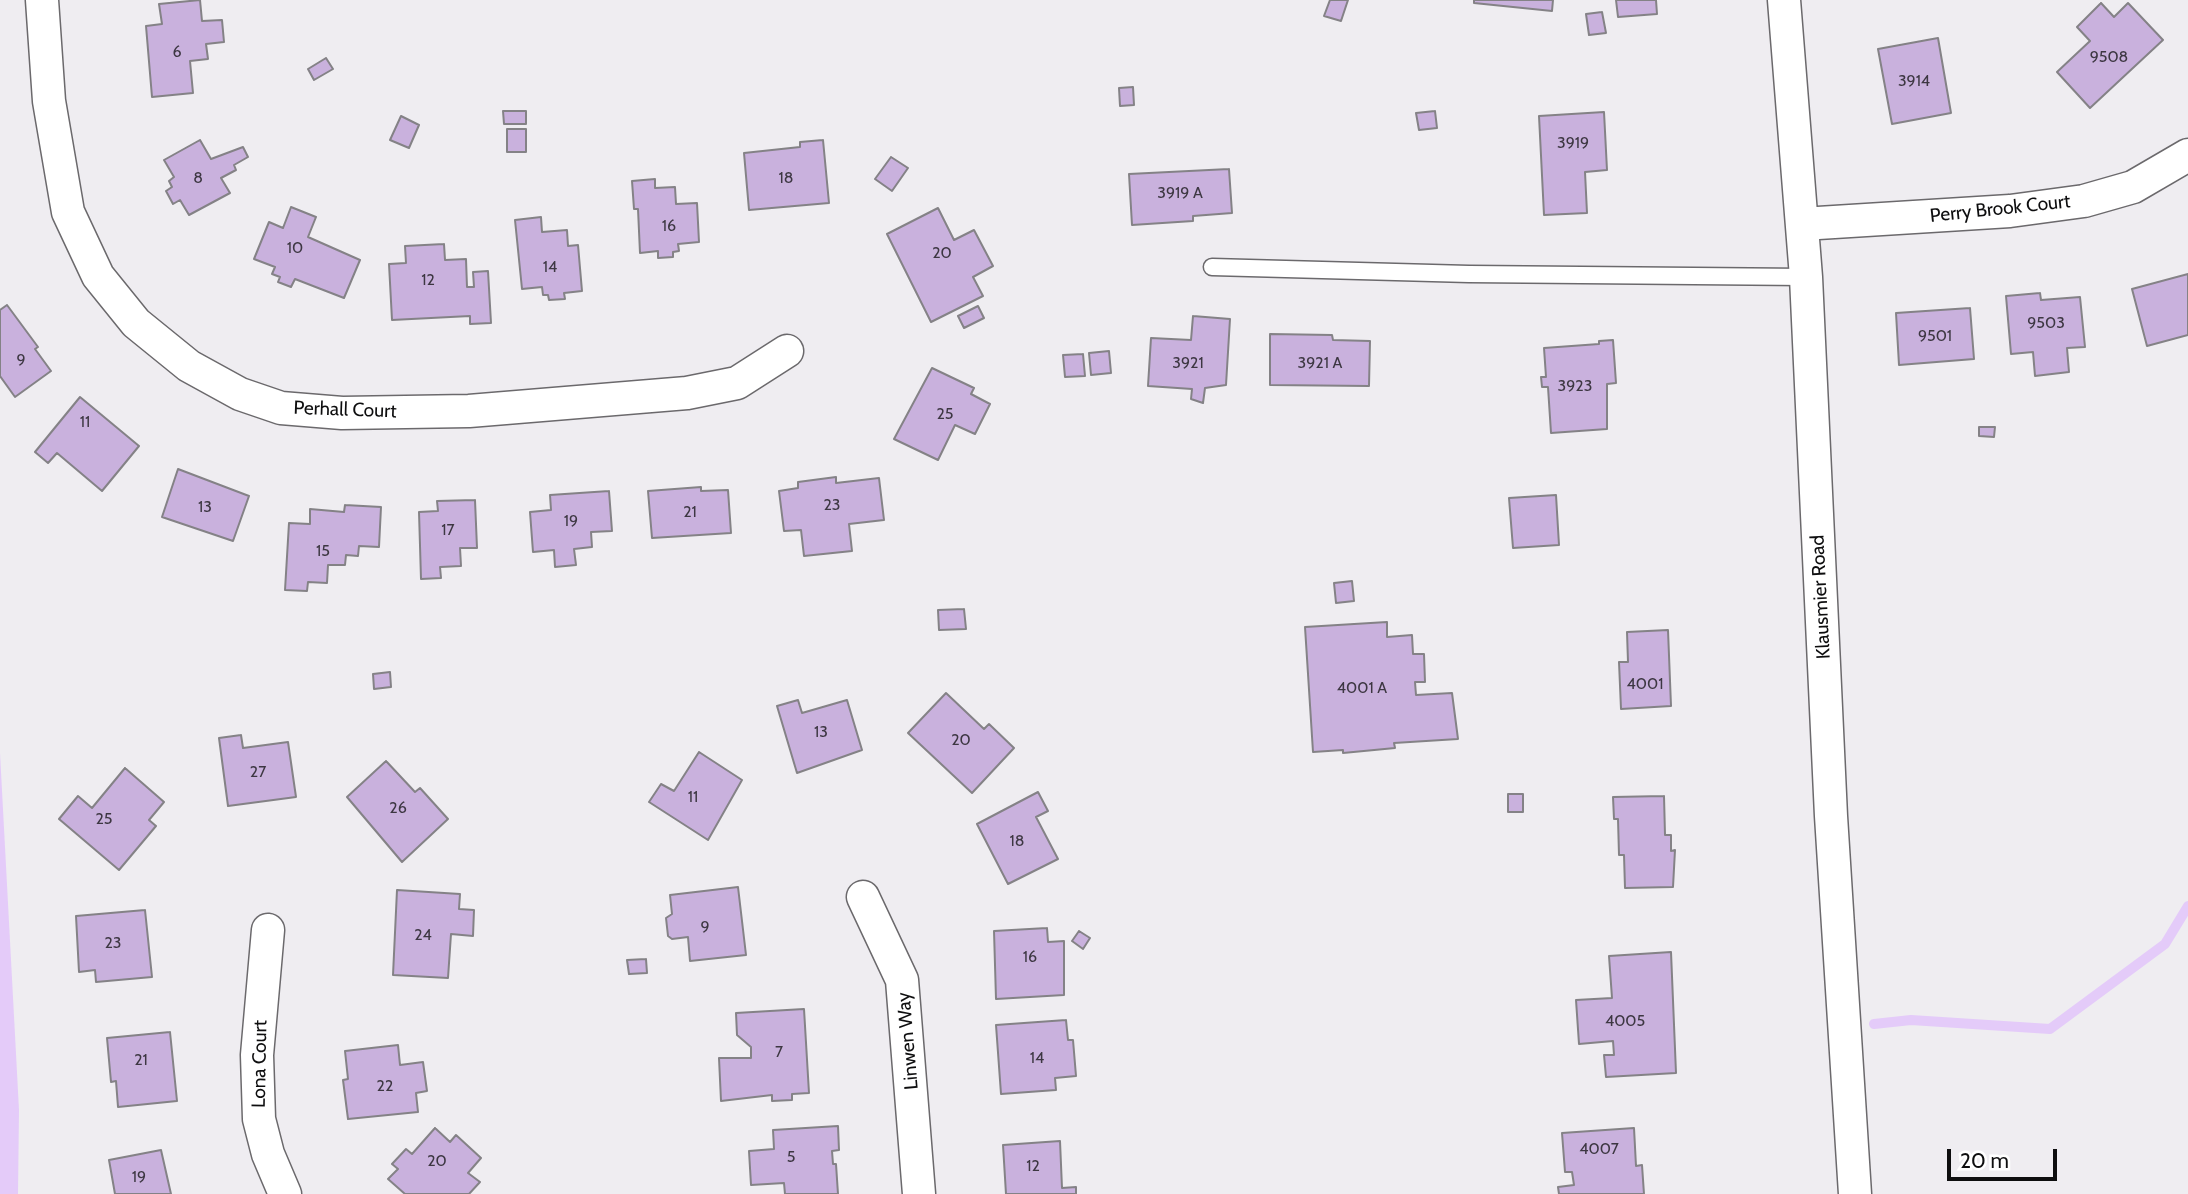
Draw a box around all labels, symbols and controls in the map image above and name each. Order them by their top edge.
house number: 6 [172,42,182,62]
house number: 9508 [2090,47,2128,67]
house number: 3914 [1898,71,1930,91]
house number: 3919 [1557,133,1589,153]
house number: 8 [193,168,203,188]
house number: 18 [779,168,793,188]
house number: 3919 A [1157,183,1203,203]
street label: Perry Brook Court [1929,190,2071,228]
house number: 16 [662,216,676,236]
house number: 10 [287,238,303,258]
house number: 20 [932,243,952,263]
house number: 14 [543,257,557,277]
house number: 12 [421,270,435,290]
house number: 9503 [2027,313,2065,333]
house number: 9501 [1918,326,1952,346]
house number: 9 [16,350,26,370]
house number: 3921 [1172,353,1204,373]
house number: 3921 A [1298,353,1342,373]
house number: 3923 [1558,376,1592,396]
street label: Perhall Court [293,397,397,423]
house number: 25 [936,404,954,424]
house number: 11 [80,412,90,432]
house number: 23 [823,495,841,515]
house number: 13 [198,497,212,517]
house number: 21 [683,502,697,522]
house number: 19 [564,511,578,531]
house number: 17 [441,520,455,540]
street label: Klausmier Road [1806,534,1836,660]
house number: 15 [316,541,330,561]
house number: 4001 [1627,674,1663,694]
house number: 4001 A [1337,678,1387,698]
house number: 13 [814,722,828,742]
house number: 20 [951,730,971,750]
house number: 27 [250,762,266,782]
house number: 11 [688,787,698,807]
house number: 26 [389,798,407,818]
house number: 25 [95,809,113,829]
house number: 18 [1010,831,1024,851]
house number: 9 [700,917,710,937]
house number: 24 [414,925,432,945]
house number: 23 [104,933,122,953]
house number: 16 [1023,947,1037,967]
street label: Linwen Way [892,991,924,1091]
house number: 4005 [1605,1011,1645,1031]
street label: Lona Court [248,1020,272,1108]
house number: 7 [775,1042,783,1062]
house number: 14 [1030,1048,1044,1068]
house number: 21 [134,1050,148,1070]
house number: 22 [377,1076,393,1096]
scale bar [1950,1134,2060,1178]
house number: 4007 [1579,1139,1619,1159]
house number: 5 [787,1147,795,1167]
text: 20 m [1960,1148,2009,1173]
house number: 20 [427,1151,447,1171]
house number: 12 [1026,1156,1040,1176]
house number: 19 [132,1167,146,1187]

